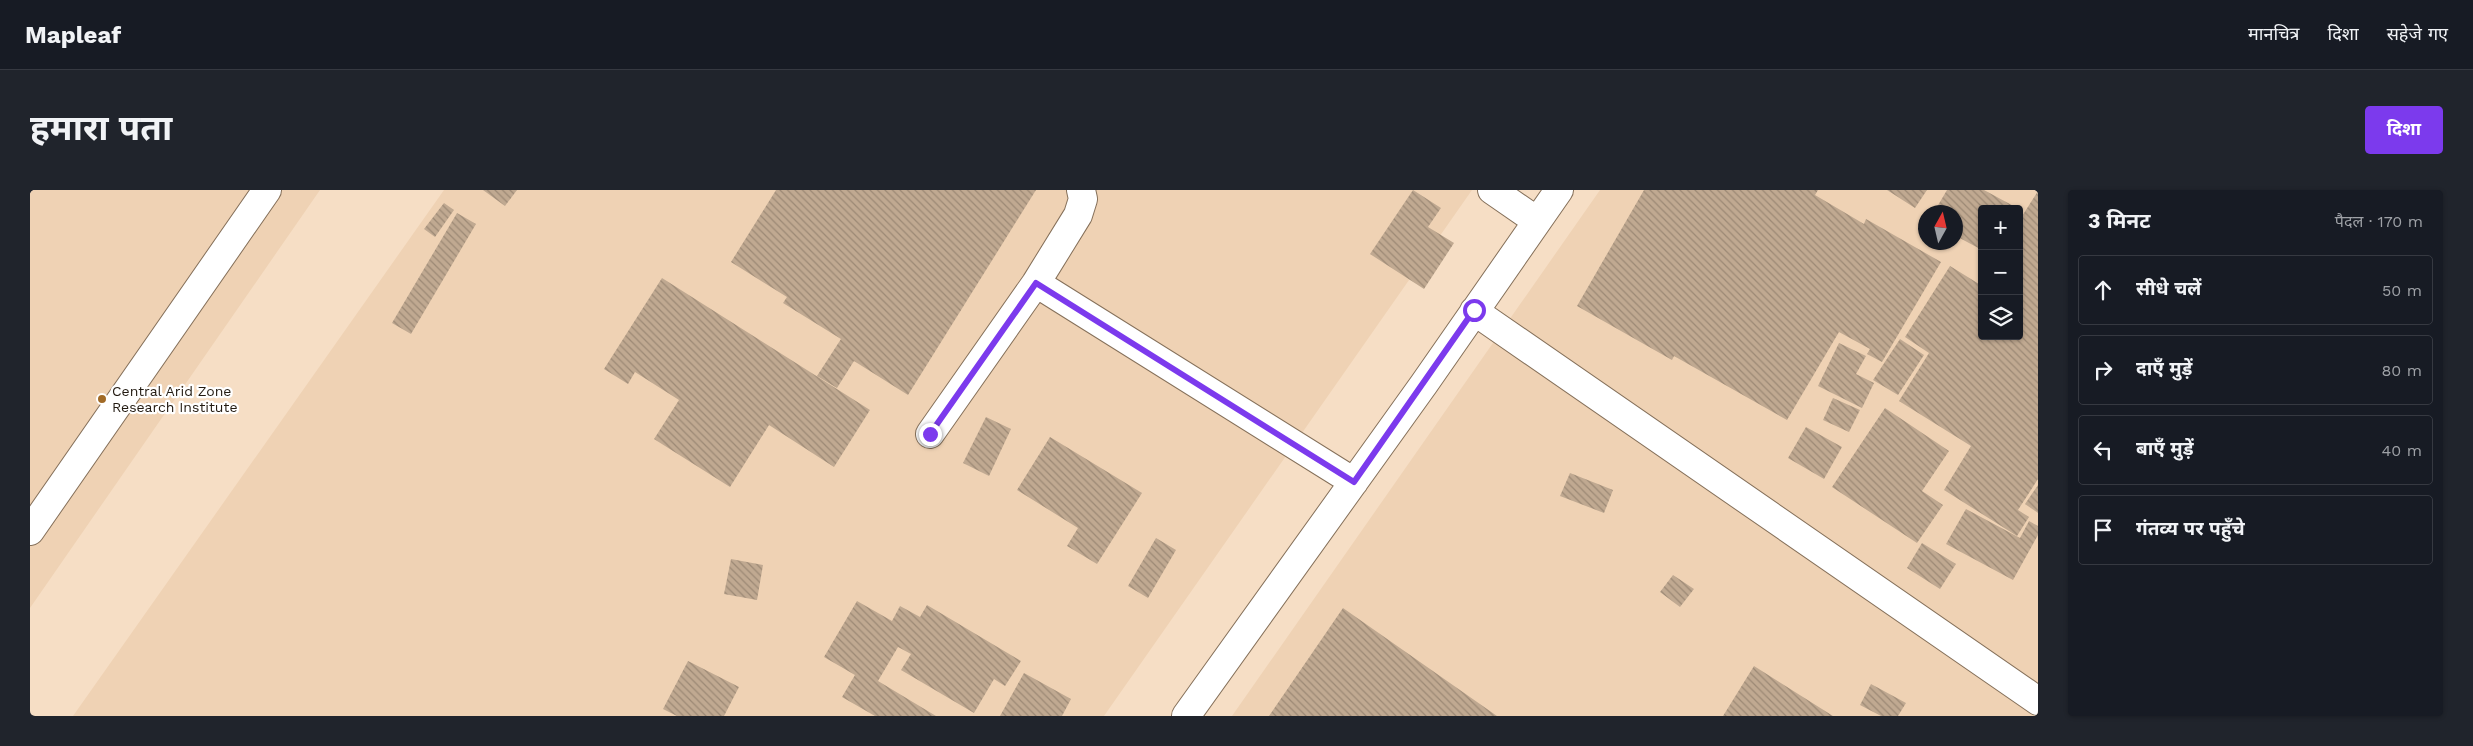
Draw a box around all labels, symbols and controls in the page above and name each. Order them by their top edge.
text: Mapleaf [25,21,121,49]
text: मानचित्र [2248,23,2300,44]
text: दिशा [2328,23,2359,44]
text: सहेजे गए [2387,23,2448,44]
button: दिशा [2365,106,2443,154]
text: हमारा पता [30,107,172,149]
north arrow [1918,205,1963,250]
map controls [1978,205,2023,340]
button: + [1978,205,2023,250]
text: 3 मिनट [2088,208,2151,233]
text: पैदल · 170 m [2335,212,2423,231]
button: − [1978,250,2023,295]
icon: ahead [2089,276,2117,304]
text: सीधे चलें [2136,277,2201,300]
text: 50 m [2382,281,2422,300]
button: layers [1978,295,2023,340]
route start [1463,299,1486,322]
icon: right [2089,356,2117,384]
text: दाएँ मुड़ें [2136,357,2192,380]
text: 80 m [2381,361,2422,380]
place label: Central Arid Zone Research Institute [112,383,237,415]
marker: Central Arid Zone Research Institute [96,393,108,405]
route end [919,423,942,446]
icon: left [2089,436,2117,464]
text: बाएँ मुड़ें [2136,437,2194,460]
text: 40 m [2382,441,2422,460]
icon: arrive [2089,516,2117,544]
text: गंतव्य पर पहुँचे [2136,517,2245,540]

